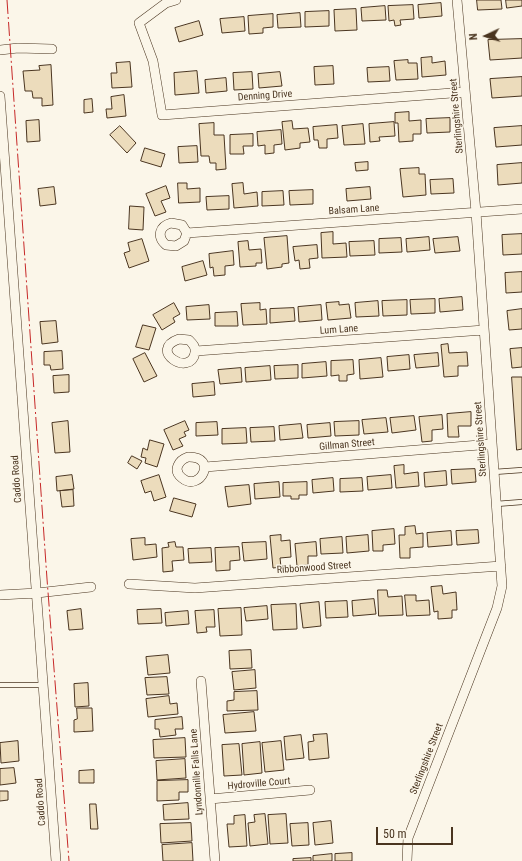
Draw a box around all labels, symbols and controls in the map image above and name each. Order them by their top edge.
north arrow [466,16,506,56]
text: N [467,33,480,41]
street label: Sterlingshire Street [448,78,466,154]
street label: Denning Drive [237,88,293,104]
street label: Balsam Lane [328,202,380,218]
street label: Lum Lane [319,323,359,337]
street label: Sterlingshire Street [472,401,490,477]
street label: Gillman Street [319,437,375,453]
street label: Caddo Road [9,455,25,503]
street label: Ribbonwood Street [276,559,352,577]
street label: Sterlingshire Street [408,722,446,796]
street label: Lyndonnille Falls Lane [188,728,206,816]
street label: Hydroville Court [227,775,291,793]
street label: Caddo Road [33,778,49,826]
scale bar [378,819,455,845]
text: 50 m [383,827,407,841]

